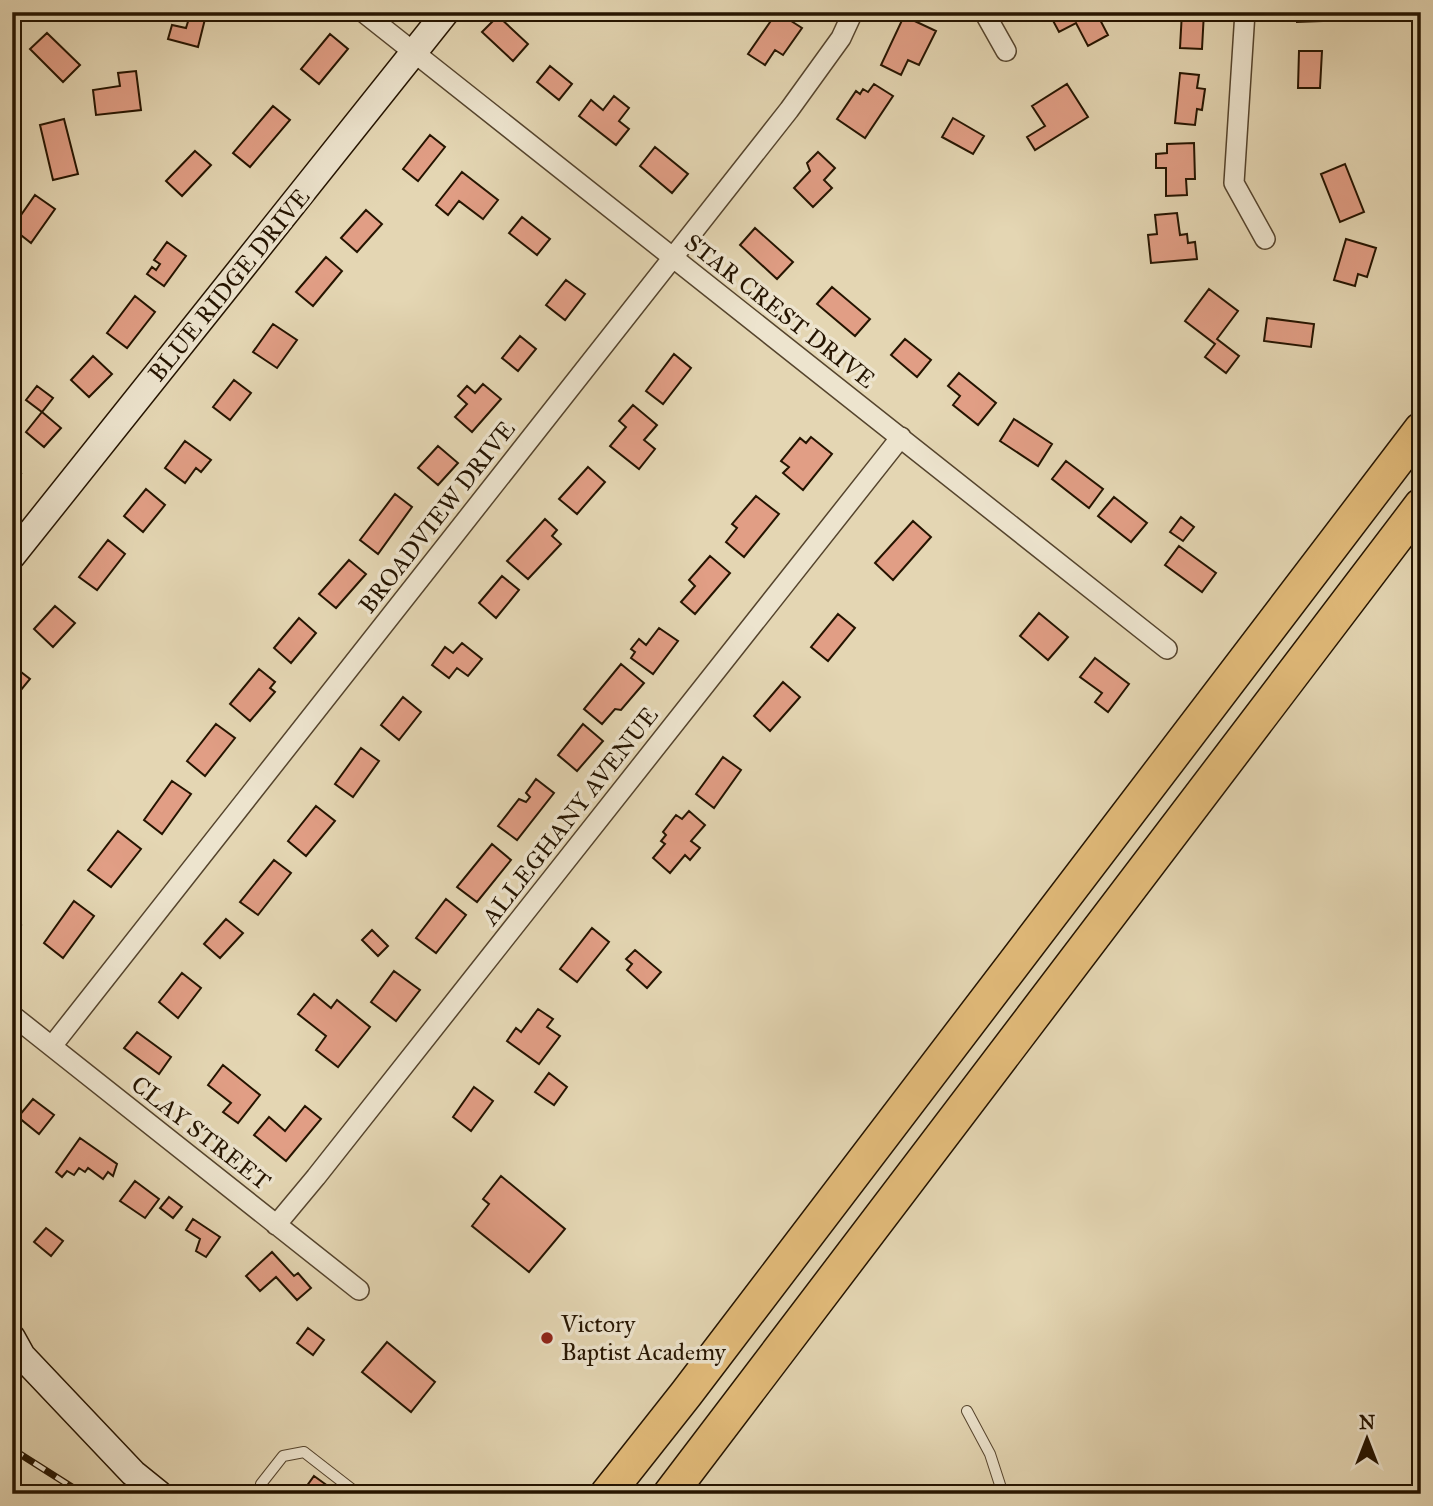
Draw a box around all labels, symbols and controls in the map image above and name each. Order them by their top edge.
street label: BLUE RIDGE DRIVE [142,182,316,388]
street label: STAR CREST DRIVE [679,227,881,395]
street label: BROADVIEW DRIVE [352,415,522,619]
street label: ALLEGHANY AVENUE [475,701,665,932]
street label: CLAY STREET [125,1069,277,1197]
place label: Victory Baptist Academy [560,1309,727,1367]
marker: Victory Baptist Academy [539,1330,555,1346]
north arrow [1332,1404,1402,1474]
text: N [1359,1411,1375,1434]

